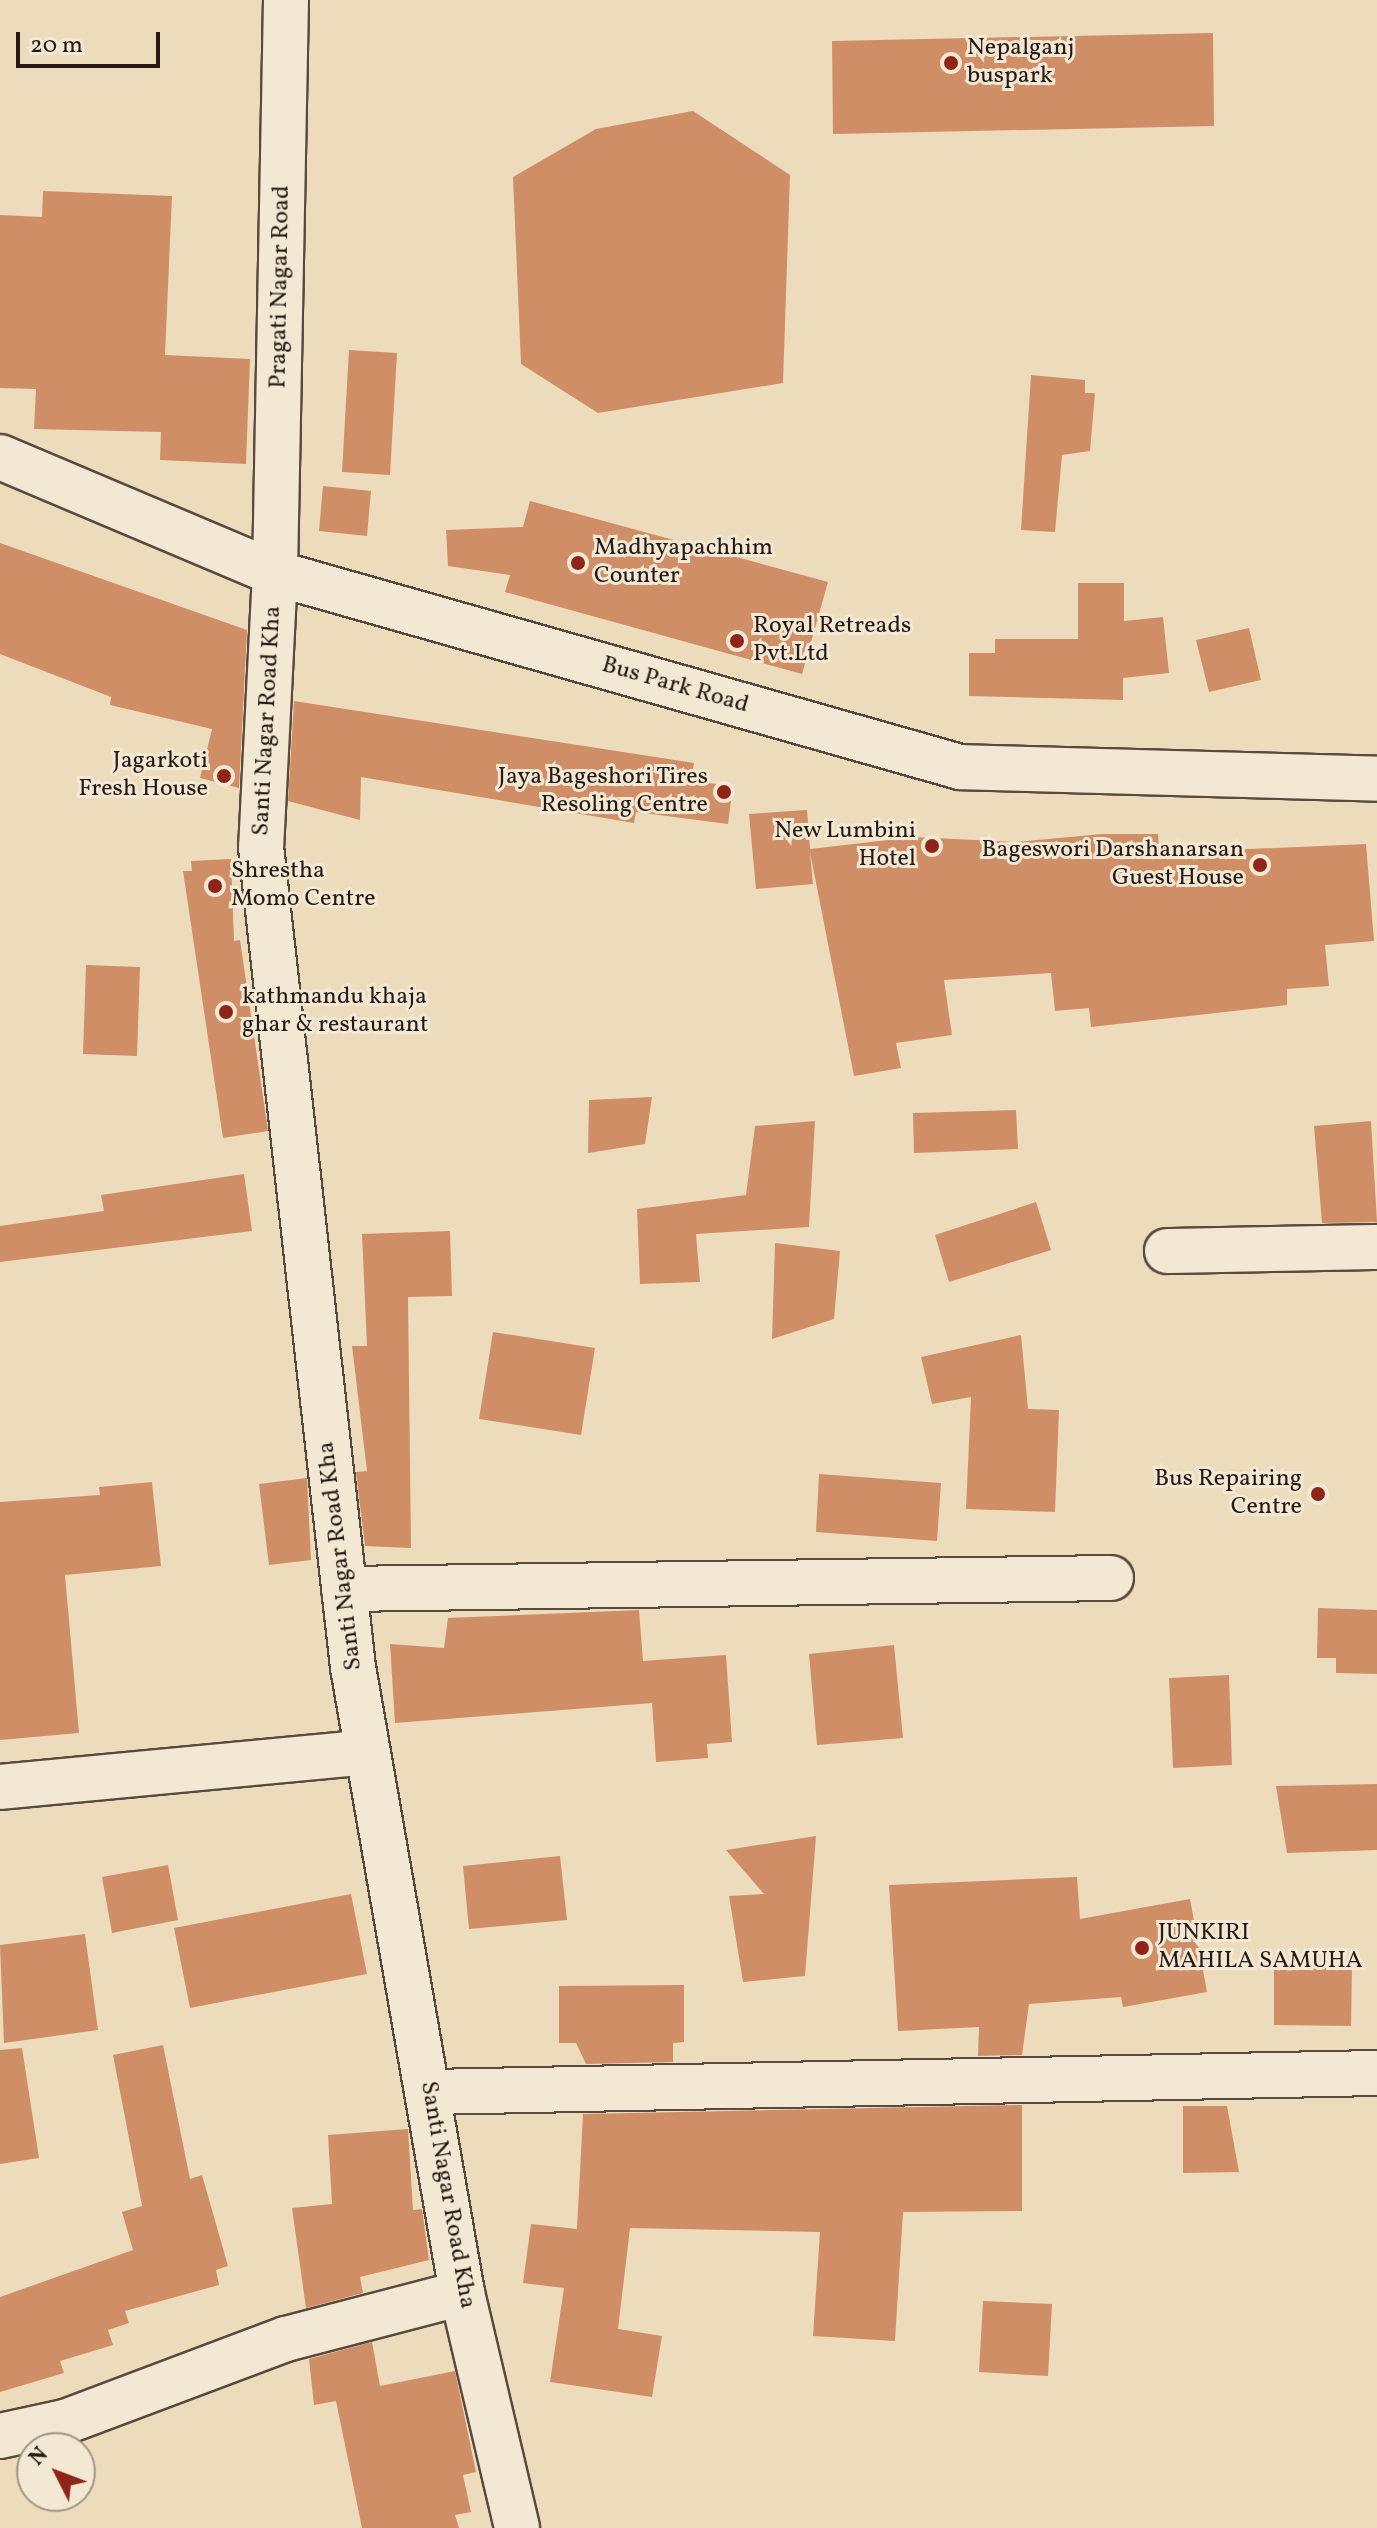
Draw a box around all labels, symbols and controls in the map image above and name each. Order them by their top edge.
scale bar [20,16,164,66]
text: 20 m [30,29,83,63]
place label: Nepalganj buspark [967,35,1074,91]
marker: Nepalganj buspark [942,54,960,72]
street label: Pragati Nagar Road [265,185,297,389]
place label: Madhyapachhim Counter [594,535,773,591]
marker: Madhyapachhim Counter [569,554,587,572]
street label: Santi Nagar Road Kha [248,605,288,837]
place label: Royal Retreads Pvt.Ltd [753,613,911,669]
marker: Royal Retreads Pvt.Ltd [728,632,746,650]
street label: Bus Park Road [598,651,752,721]
place label: Jagarkoti Fresh House [78,748,208,804]
place label: Jaya Bageshori Tires Resoling Centre [497,764,708,820]
marker: Jagarkoti Fresh House [215,767,233,785]
marker: Jaya Bageshori Tires Resoling Centre [715,783,733,801]
place label: New Lumbini Hotel [774,818,916,874]
marker: New Lumbini Hotel [923,837,941,855]
place label: Bageswori Darshanarsan Guest House [982,837,1244,893]
marker: Bageswori Darshanarsan Guest House [1251,856,1269,874]
place label: Shrestha Momo Centre [231,858,376,914]
marker: Shrestha Momo Centre [206,877,224,895]
place label: kathmandu khaja ghar & restaurant [242,984,428,1040]
marker: kathmandu khaja ghar & restaurant [217,1003,235,1021]
street label: Santi Nagar Road Kha [313,1440,369,1672]
place label: Bus Repairing Centre [1154,1466,1302,1522]
marker: Bus Repairing Centre [1309,1485,1327,1503]
place label: JUNKIRI MAHILA SAMUHA [1158,1920,1363,1976]
marker: JUNKIRI MAHILA SAMUHA [1133,1939,1151,1957]
street label: Santi Nagar Road Kha [413,2079,481,2311]
north arrow [16,2432,96,2512]
text: N [22,2441,56,2473]

